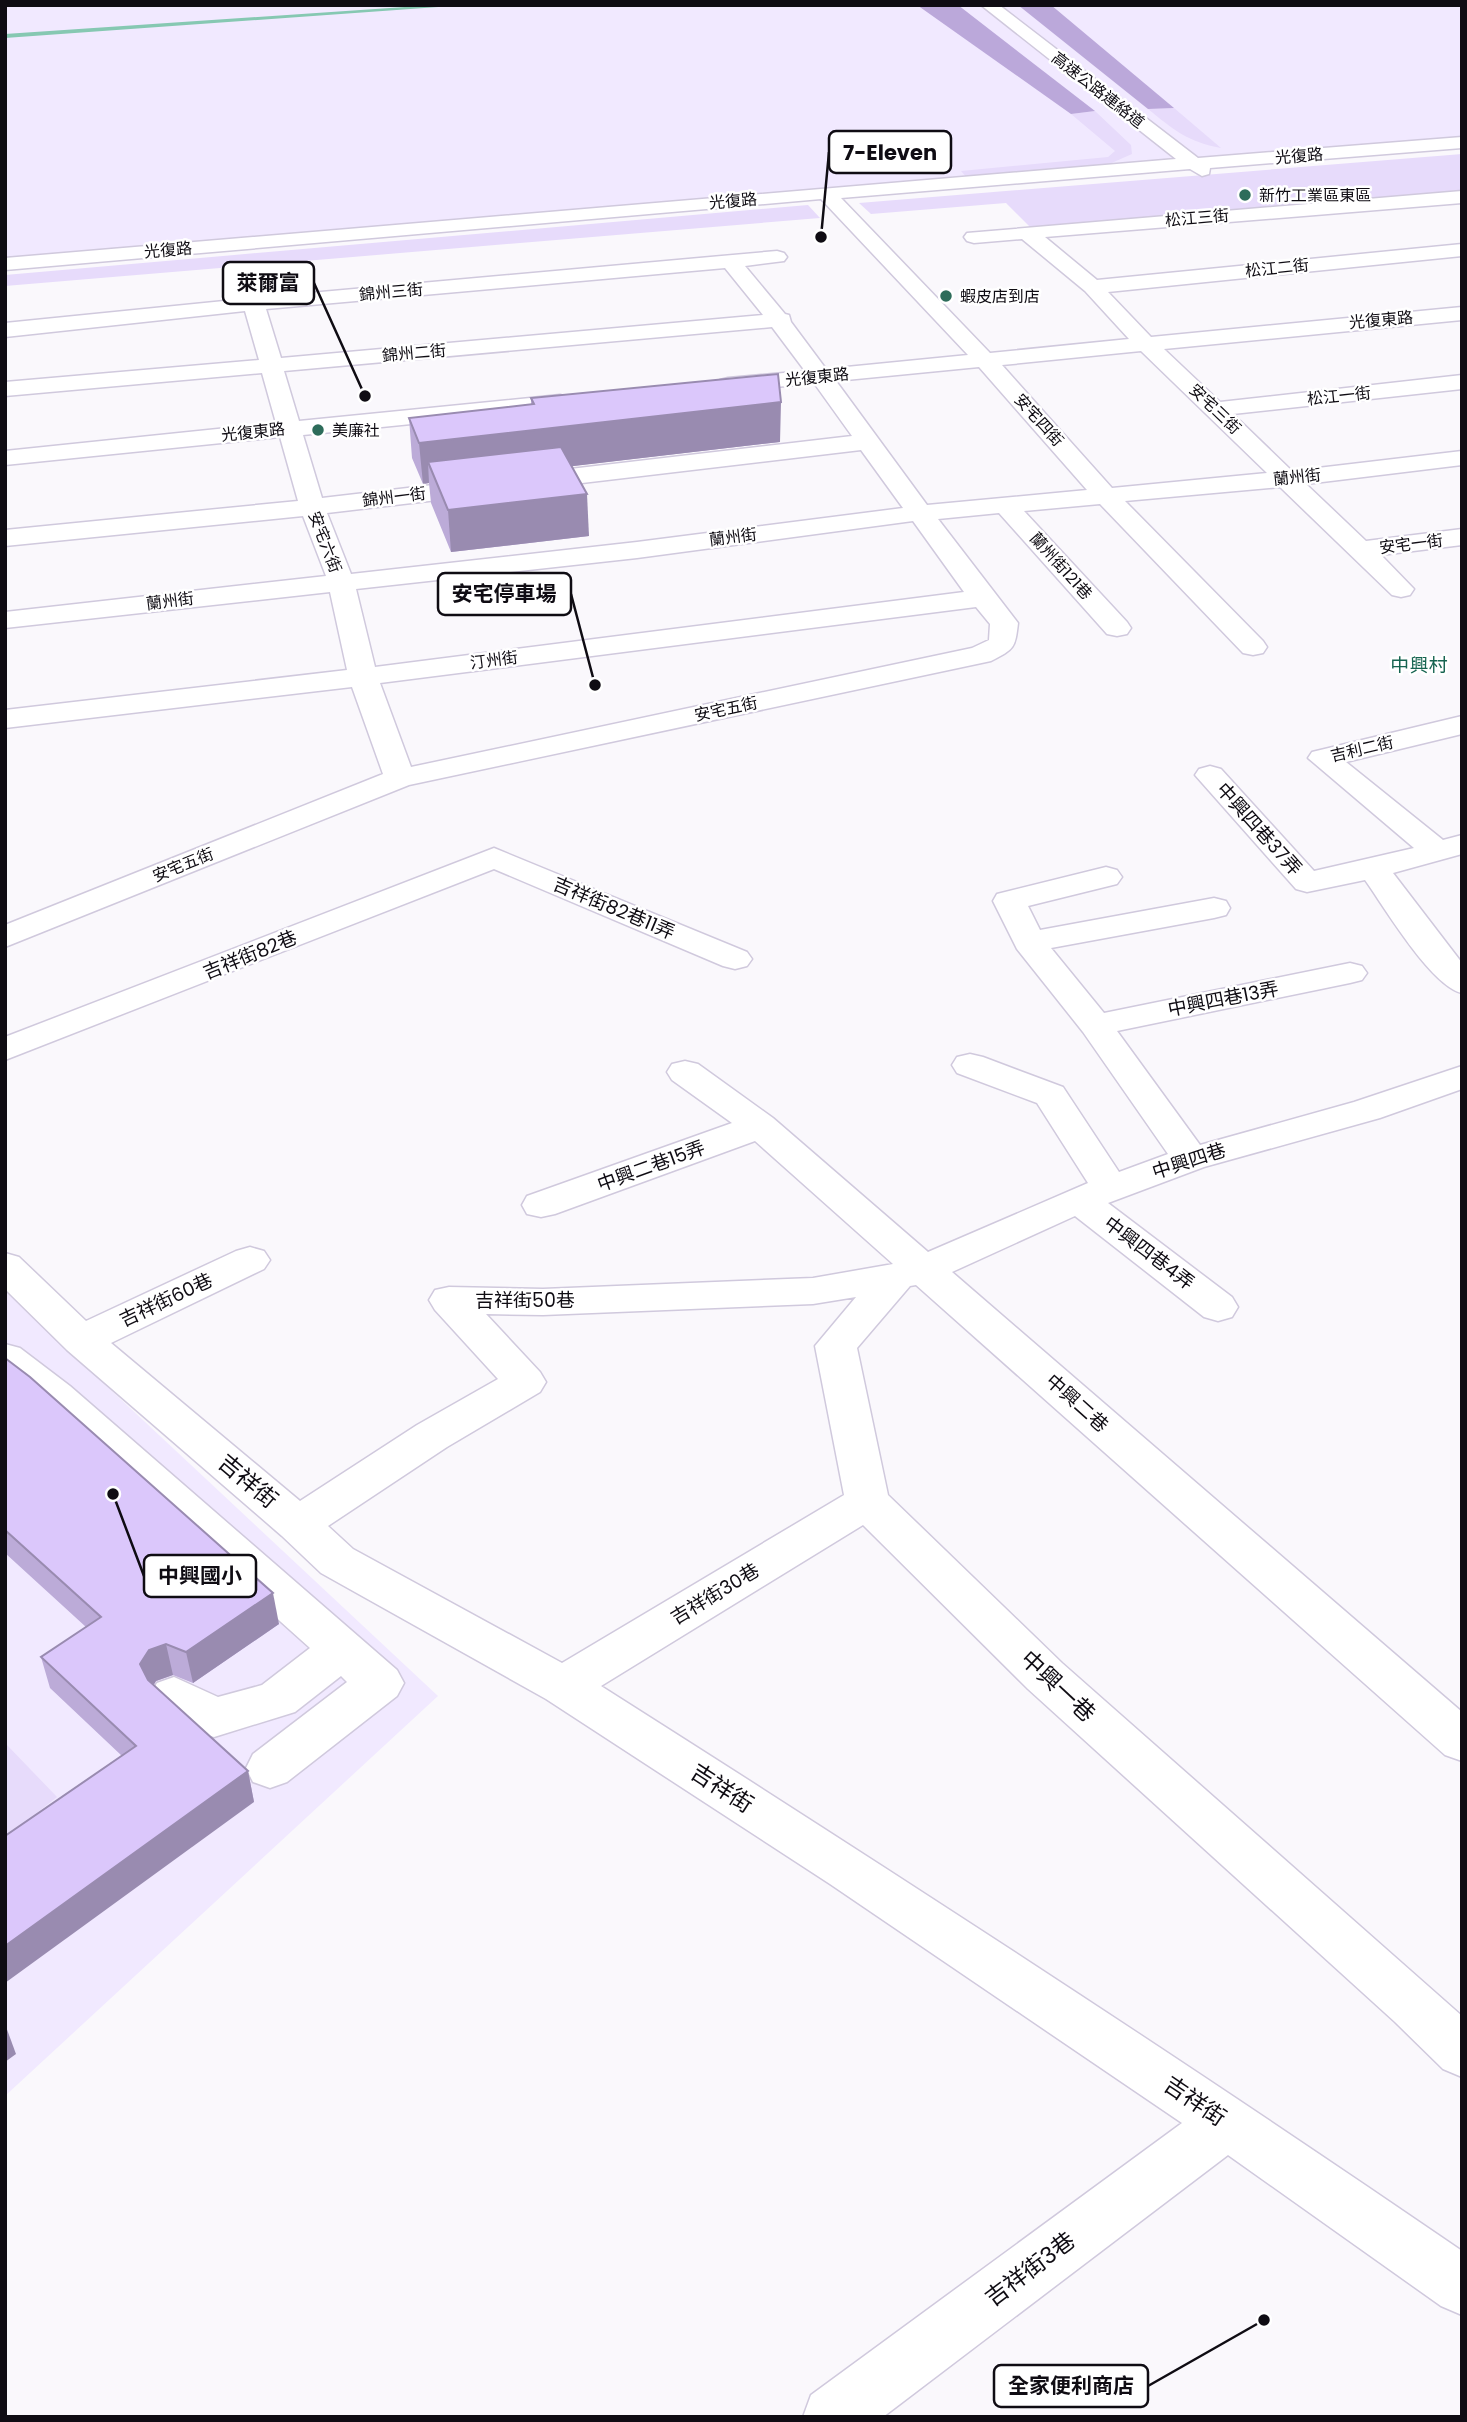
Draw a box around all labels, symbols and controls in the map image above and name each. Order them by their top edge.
street label: 高速公路連絡道 [1047,46,1149,134]
callout: 7-Eleven [829,131,951,173]
text: 7-Eleven [843,138,937,167]
street label: 光復路 [1274,142,1324,170]
place label: 新竹工業區東區 [1259,184,1371,207]
street label: 光復路 [708,187,758,215]
marker: 新竹工業區東區 [1237,187,1253,203]
street label: 松江三街 [1164,204,1230,232]
street label: 光復路 [143,236,193,264]
street label: 松江二街 [1244,253,1310,283]
callout: 萊爾富 [223,262,314,304]
text: 萊爾富 [237,268,300,297]
street label: 錦州三街 [358,278,424,306]
place label: 蝦皮店到店 [960,285,1040,308]
marker: 蝦皮店到店 [938,288,954,304]
street label: 光復東路 [1348,306,1414,334]
street label: 錦州二街 [381,339,447,367]
street label: 光復東路 [784,362,850,392]
street label: 安宅三街 [1184,378,1246,440]
street label: 松江一街 [1306,381,1372,411]
street label: 安宅四街 [1009,389,1069,451]
street label: 光復東路 [220,417,286,447]
place label: 美廉社 [332,419,380,442]
marker: 美廉社 [310,422,326,438]
street label: 蘭州街 [1272,463,1322,491]
street label: 錦州一街 [361,482,427,512]
street label: 安宅六街 [303,508,347,576]
street label: 蘭州街 [708,523,758,551]
street label: 蘭州街121巷 [1025,527,1097,605]
street label: 安宅一街 [1378,529,1444,559]
callout: 安宅停車場 [438,573,571,615]
text: 安宅停車場 [452,579,557,608]
street label: 蘭州街 [145,587,195,615]
street label: 汀州街 [469,646,519,674]
district label: 中興村 [1390,652,1448,679]
street label: 安宅五街 [692,691,760,727]
street label: 吉利二街 [1328,731,1396,767]
street label: 中興四巷37弄 [1210,777,1308,881]
street label: 安宅五街 [149,842,217,888]
street label: 吉祥街82巷11弄 [549,870,679,946]
street label: 吉祥街82巷 [199,924,301,986]
street label: 中興四巷13弄 [1165,975,1281,1023]
street label: 中興二巷15弄 [593,1134,709,1198]
street label: 中興四巷 [1149,1136,1229,1186]
street label: 中興四巷4弄 [1098,1210,1200,1296]
street label: 吉祥街60巷 [115,1267,217,1333]
street label: 吉祥街50巷 [475,1287,575,1314]
street label: 中興二巷 [1040,1368,1114,1438]
street label: 吉祥街 [211,1447,285,1515]
callout: 中興國小 [144,1555,256,1597]
street label: 吉祥街30巷 [666,1557,764,1631]
text: 中興國小 [158,1561,242,1590]
street label: 中興一巷 [1013,1643,1103,1729]
street label: 吉祥街 [684,1756,760,1820]
street label: 吉祥街 [1157,2068,1233,2134]
street label: 吉祥街3巷 [978,2224,1082,2314]
callout: 全家便利商店 [994,2365,1148,2407]
text: 全家便利商店 [1008,2371,1134,2400]

